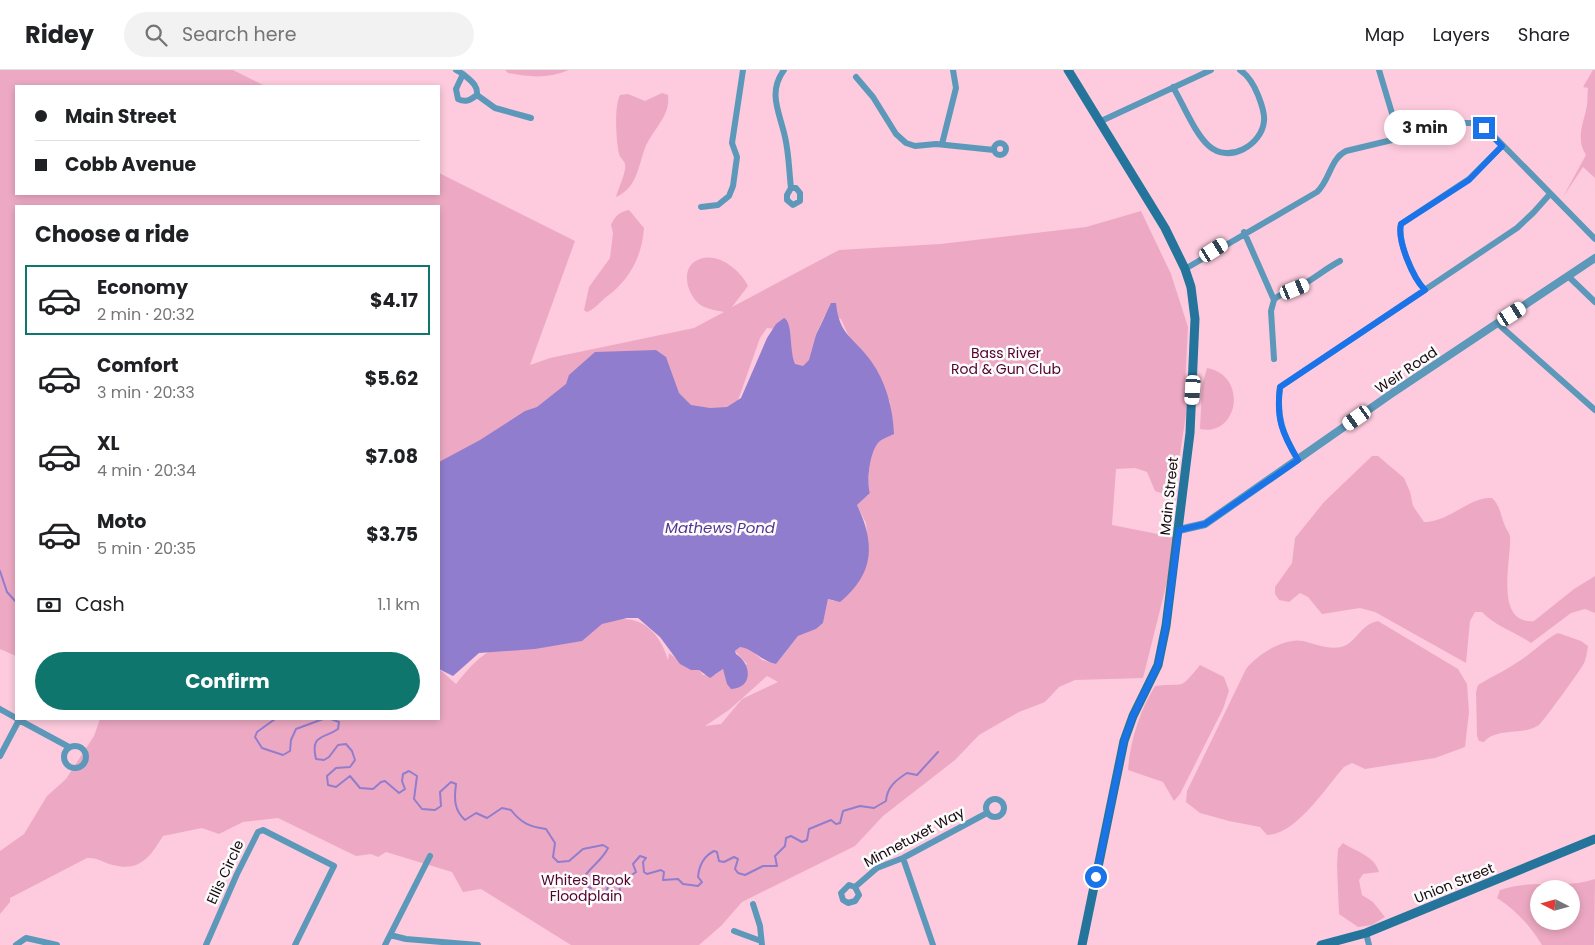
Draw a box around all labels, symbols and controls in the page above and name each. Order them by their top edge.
search box [124,12,474,57]
text: Ridey [25,18,94,51]
icon: search [142,21,170,49]
text: Search here [182,21,296,48]
text: Map [1365,22,1405,47]
text: Layers [1433,22,1490,47]
text: Share [1518,22,1570,47]
text: Main Street [65,103,176,130]
callout: 3 min [1384,110,1466,146]
text: 3 min [1402,116,1448,139]
route end [1473,117,1495,139]
text: Cobb Avenue [65,151,196,178]
text: Choose a ride [35,219,189,250]
car [1197,236,1230,264]
text: Economy [97,274,188,301]
car [1278,276,1311,302]
icon: car [37,278,82,323]
text: $4.17 [370,287,418,314]
car [1495,300,1528,328]
text: 2 min · 20:32 [97,303,194,326]
street label: Weir Road [1371,342,1441,398]
park label: Bass River Rod & Gun Club [951,343,1061,379]
text: Comfort [97,352,179,379]
icon: car [37,356,82,401]
text: $5.62 [365,365,418,392]
car [1184,375,1201,405]
text: 3 min · 20:33 [97,381,195,404]
car [1340,403,1373,433]
text: XL [97,430,120,457]
icon: car [37,434,82,479]
text: $7.08 [365,443,418,470]
street label: Main Street [1155,456,1183,536]
text: 4 min · 20:34 [97,459,196,482]
text: Moto [97,508,146,535]
icon: car [37,512,82,557]
water label: Mathews Pond [665,517,776,538]
text: $3.75 [366,521,418,548]
text: 5 min · 20:35 [97,537,196,560]
icon: cash [35,591,63,619]
text: Cash [75,591,125,618]
text: 1.1 km [377,593,420,616]
button: Confirm [35,652,420,710]
street label: Minnetuxet Way [860,802,968,872]
street label: Ellis Circle [201,836,249,907]
street label: Union Street [1411,858,1497,908]
route start [1085,866,1107,888]
park label: Whites Brook Floodplain [541,870,632,906]
north arrow [1530,880,1580,930]
map controls [1530,880,1580,930]

